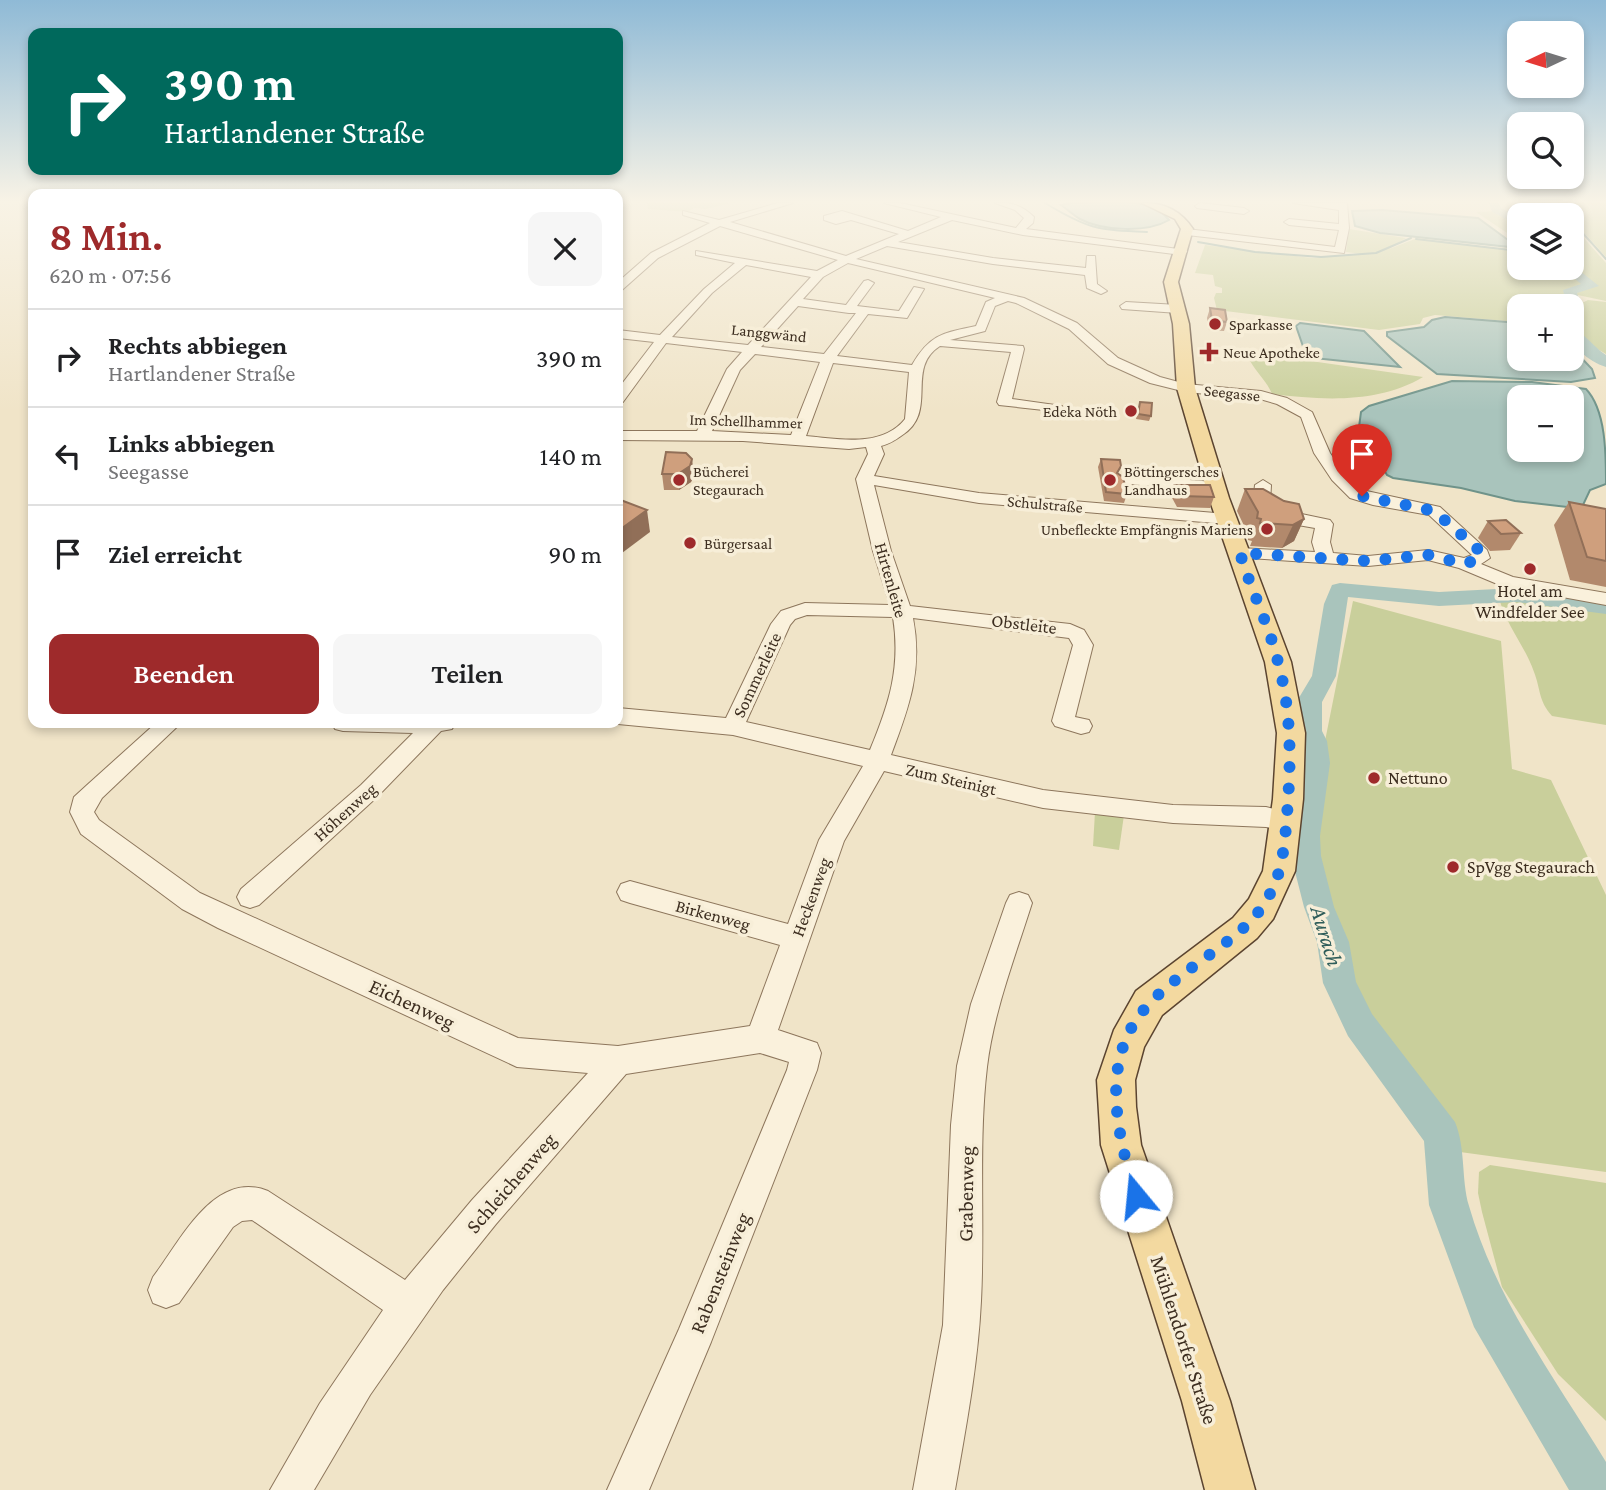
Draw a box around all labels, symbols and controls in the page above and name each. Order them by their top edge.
north arrow [1507,21,1584,98]
map controls [1507,21,1584,462]
icon: right [49,56,140,147]
text: 390 m [164,56,295,111]
button: search [1507,112,1584,189]
text: Hartlandener Straße [164,114,425,150]
button: layers [1507,203,1584,280]
text: 8 Min. [49,212,163,259]
button: close [528,212,602,286]
text: 620 m · 07:56 [49,262,172,288]
button: + [1507,294,1584,371]
marker: Sparkasse [1207,316,1223,332]
place label: Sparkasse [1229,316,1292,334]
street label: Langgwänd [730,321,808,346]
text: Rechts abbiegen [108,331,287,360]
icon: right [49,339,87,377]
text: 390 m [536,344,602,373]
marker: Neue Apotheke [1201,344,1217,360]
place label: Neue Apotheke [1223,344,1320,362]
text: Hartlandener Straße [108,360,295,386]
street label: Seegasse [1203,382,1261,405]
button: − [1507,385,1584,462]
place label: Edeka Nöth [1043,403,1117,420]
marker: Edeka Nöth [1123,403,1139,419]
street label: Im Schellhammer [689,411,803,431]
pin [1332,424,1392,496]
text: Links abbiegen [108,429,275,458]
icon: arrive [1343,435,1381,473]
icon: left [49,437,87,475]
text: 140 m [540,442,602,471]
text: Seegasse [108,458,189,484]
place label: Bücherei Stegaurach [693,463,765,499]
place label: Böttingersches Landhaus [1124,463,1219,498]
marker: Bücherei Stegaurach [671,472,687,488]
marker: Böttingersches Landhaus [1102,472,1118,488]
street label: Schulstraße [1007,492,1083,516]
place label: Unbefleckte Empfängnis Mariens [1041,521,1253,539]
marker: Unbefleckte Empfängnis Mariens [1259,521,1275,537]
icon: arrive [49,535,87,573]
marker: Bürgersaal [682,535,698,551]
place label: Bürgersaal [704,535,772,553]
text: Ziel erreicht [108,540,242,569]
text: 90 m [548,540,602,569]
street label: Hirtenleite [871,540,911,620]
marker: Hotel am Windfelder See [1522,561,1538,577]
place label: Hotel am Windfelder See [1475,581,1585,622]
street label: Obstleite [990,610,1058,638]
street label: Sommerleite [729,629,785,721]
button: Beenden [49,634,319,714]
button: Teilen [333,634,602,714]
street label: Zum Steinigt [904,759,999,799]
place label: Nettuno [1388,768,1448,788]
marker: Nettuno [1366,770,1382,786]
street label: Höhenweg [309,778,381,845]
street label: Heckenweg [787,854,835,939]
place label: SpVgg Stegaurach [1467,857,1595,877]
marker: SpVgg Stegaurach [1445,859,1461,875]
street label: Birkenweg [673,895,753,935]
water label: Aurach [1305,902,1348,969]
street label: Eichenweg [365,974,459,1034]
street label: Schleichenweg [461,1128,561,1238]
street label: Grabenweg [953,1146,979,1242]
position arrow [1099,1159,1173,1233]
street label: Rabensteinweg [685,1209,755,1337]
street label: Mühlendorfer Straße [1145,1253,1223,1427]

